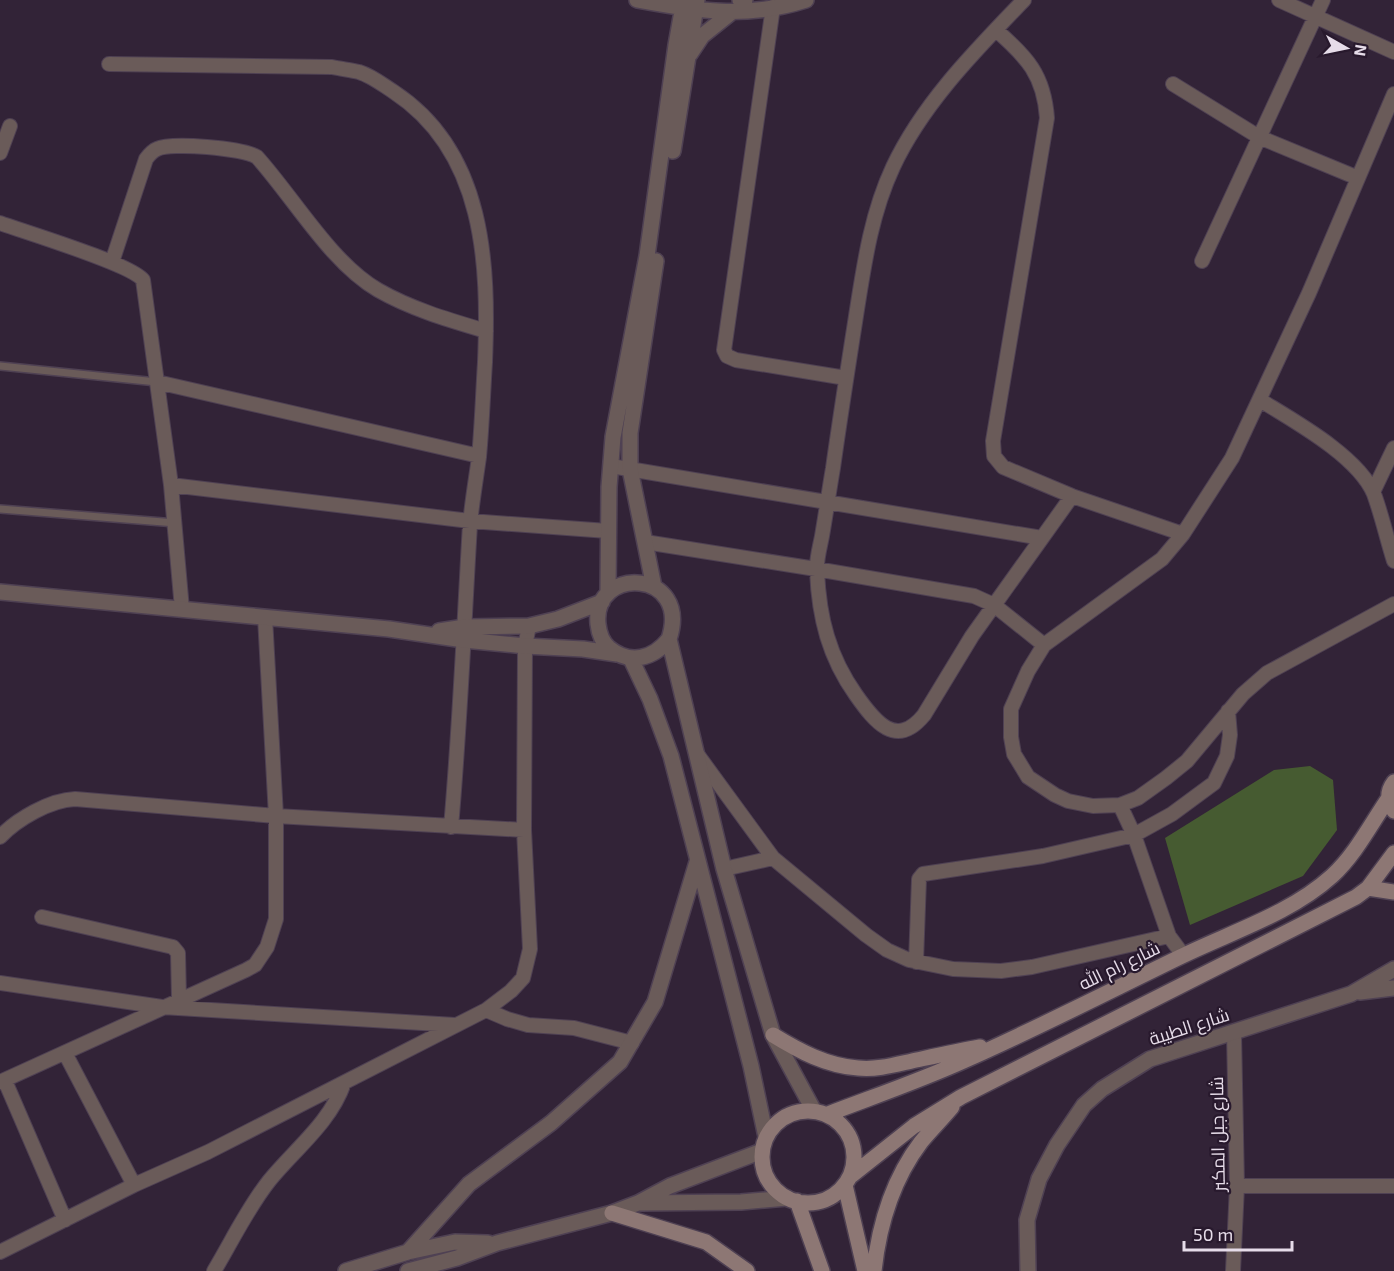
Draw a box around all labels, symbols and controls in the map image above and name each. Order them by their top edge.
north arrow [1316,18,1376,78]
text: N [1351,43,1372,58]
street label: شارع رام الله [1075,936,1164,996]
street label: شارع الطيبة [1146,1003,1233,1051]
street label: شارع جبل المكبر [1205,1076,1231,1193]
scale bar [1184,1214,1292,1252]
text: 50 m [1193,1223,1233,1245]

